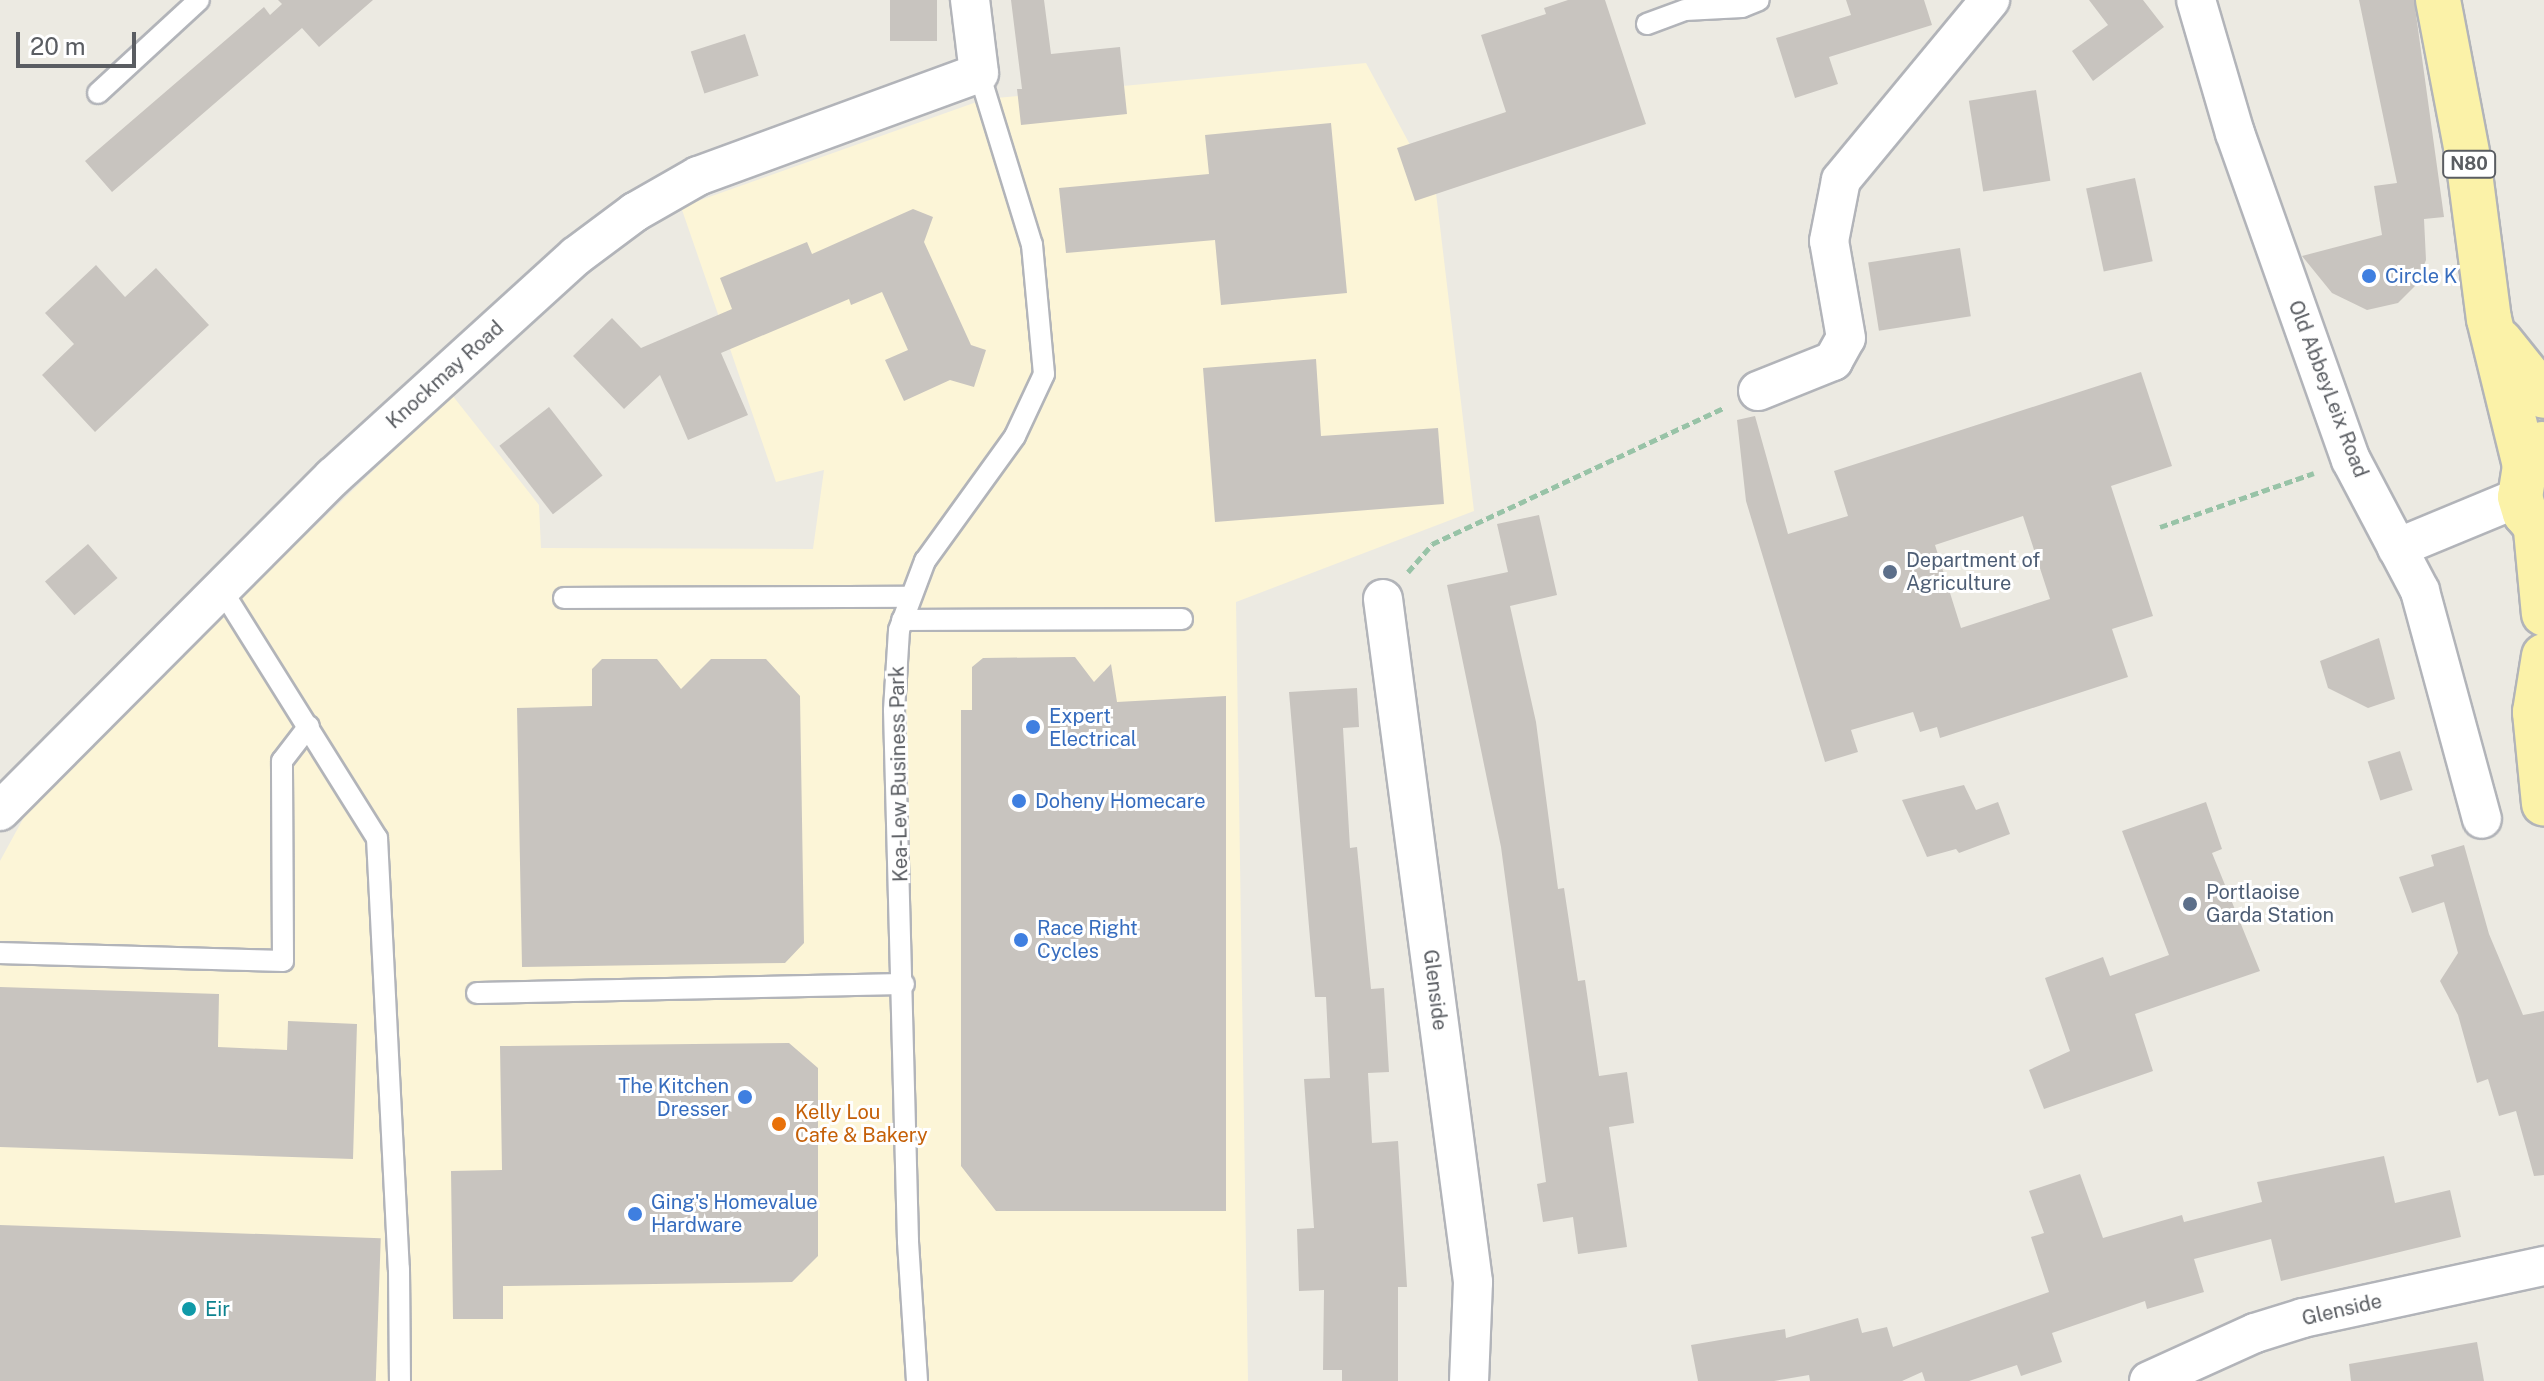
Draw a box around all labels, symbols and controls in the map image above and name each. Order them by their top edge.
scale bar [20,16,140,66]
text: 20 m [30,32,86,60]
road number: N80 [2441,150,2497,178]
place label: Circle K [2385,264,2458,288]
marker: Circle K [2360,267,2378,285]
street label: Old AbbeyLeix Road [2283,297,2373,481]
street label: Knockmay Road [381,316,509,434]
place label: Department of Agriculture [1906,548,2041,595]
marker: Department of Agriculture [1881,563,1899,581]
street label: Kea-Lew Business Park [885,666,913,882]
place label: Expert Electrical [1049,704,1137,751]
marker: Expert Electrical [1024,718,1042,736]
place label: Doheny Homecare [1035,789,1206,813]
marker: Doheny Homecare [1010,792,1028,810]
place label: Portlaoise Garda Station [2206,880,2334,927]
marker: Portlaoise Garda Station [2181,895,2199,913]
place label: Race Right Cycles [1037,916,1138,963]
marker: Race Right Cycles [1012,931,1030,949]
street label: Glenside [1418,948,1452,1032]
place label: The Kitchen Dresser [618,1074,729,1121]
marker: The Kitchen Dresser [736,1088,754,1106]
place label: Kelly Lou Cafe & Bakery [795,1100,928,1147]
marker: Kelly Lou Cafe & Bakery [770,1115,788,1133]
place label: Ging's Homevalue Hardware [651,1190,818,1237]
marker: Ging's Homevalue Hardware [626,1205,644,1223]
street label: Glenside [2300,1289,2384,1331]
place label: Eir [205,1297,230,1321]
marker: Eir [180,1300,198,1318]

